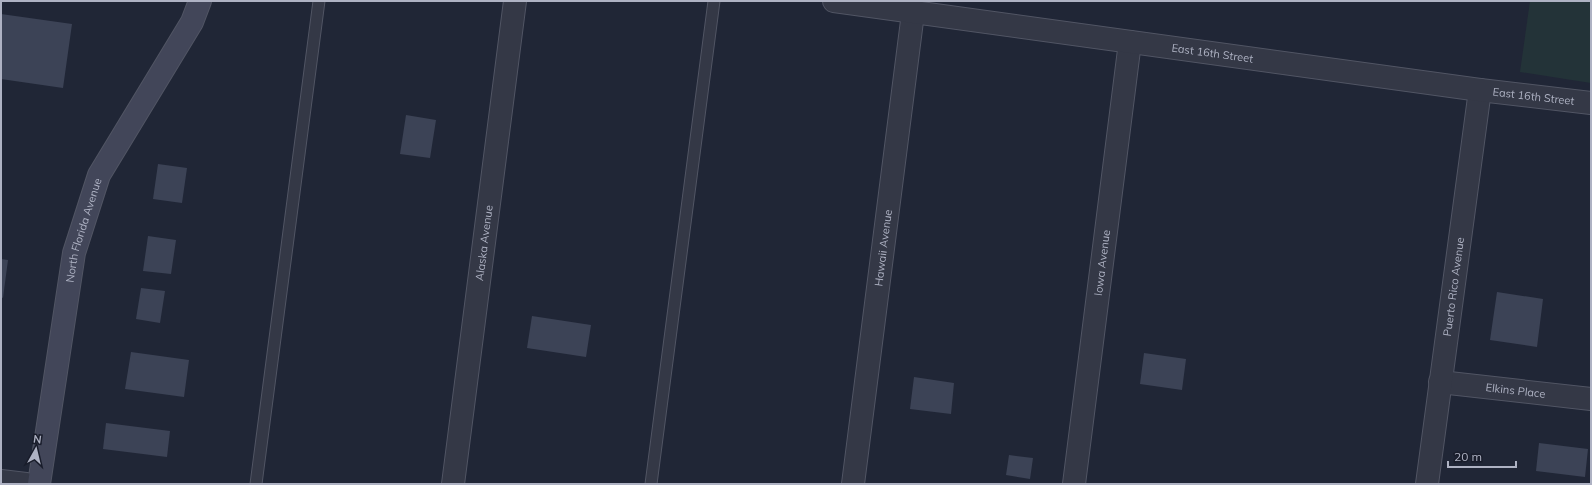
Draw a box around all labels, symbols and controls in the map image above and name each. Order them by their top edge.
street label: East 16th Street [1171,41,1254,66]
street label: East 16th Street [1492,85,1575,108]
street label: North Florida Avenue [63,176,105,283]
street label: Alaska Avenue [472,204,496,282]
street label: Hawaii Avenue [871,209,895,287]
street label: Iowa Avenue [1091,229,1113,297]
street label: Puerto Rico Avenue [1440,236,1467,337]
street label: Elkins Place [1485,380,1546,401]
north arrow [16,429,56,469]
text: N [32,432,42,447]
scale bar [1448,443,1516,469]
text: 20 m [1454,449,1482,464]

